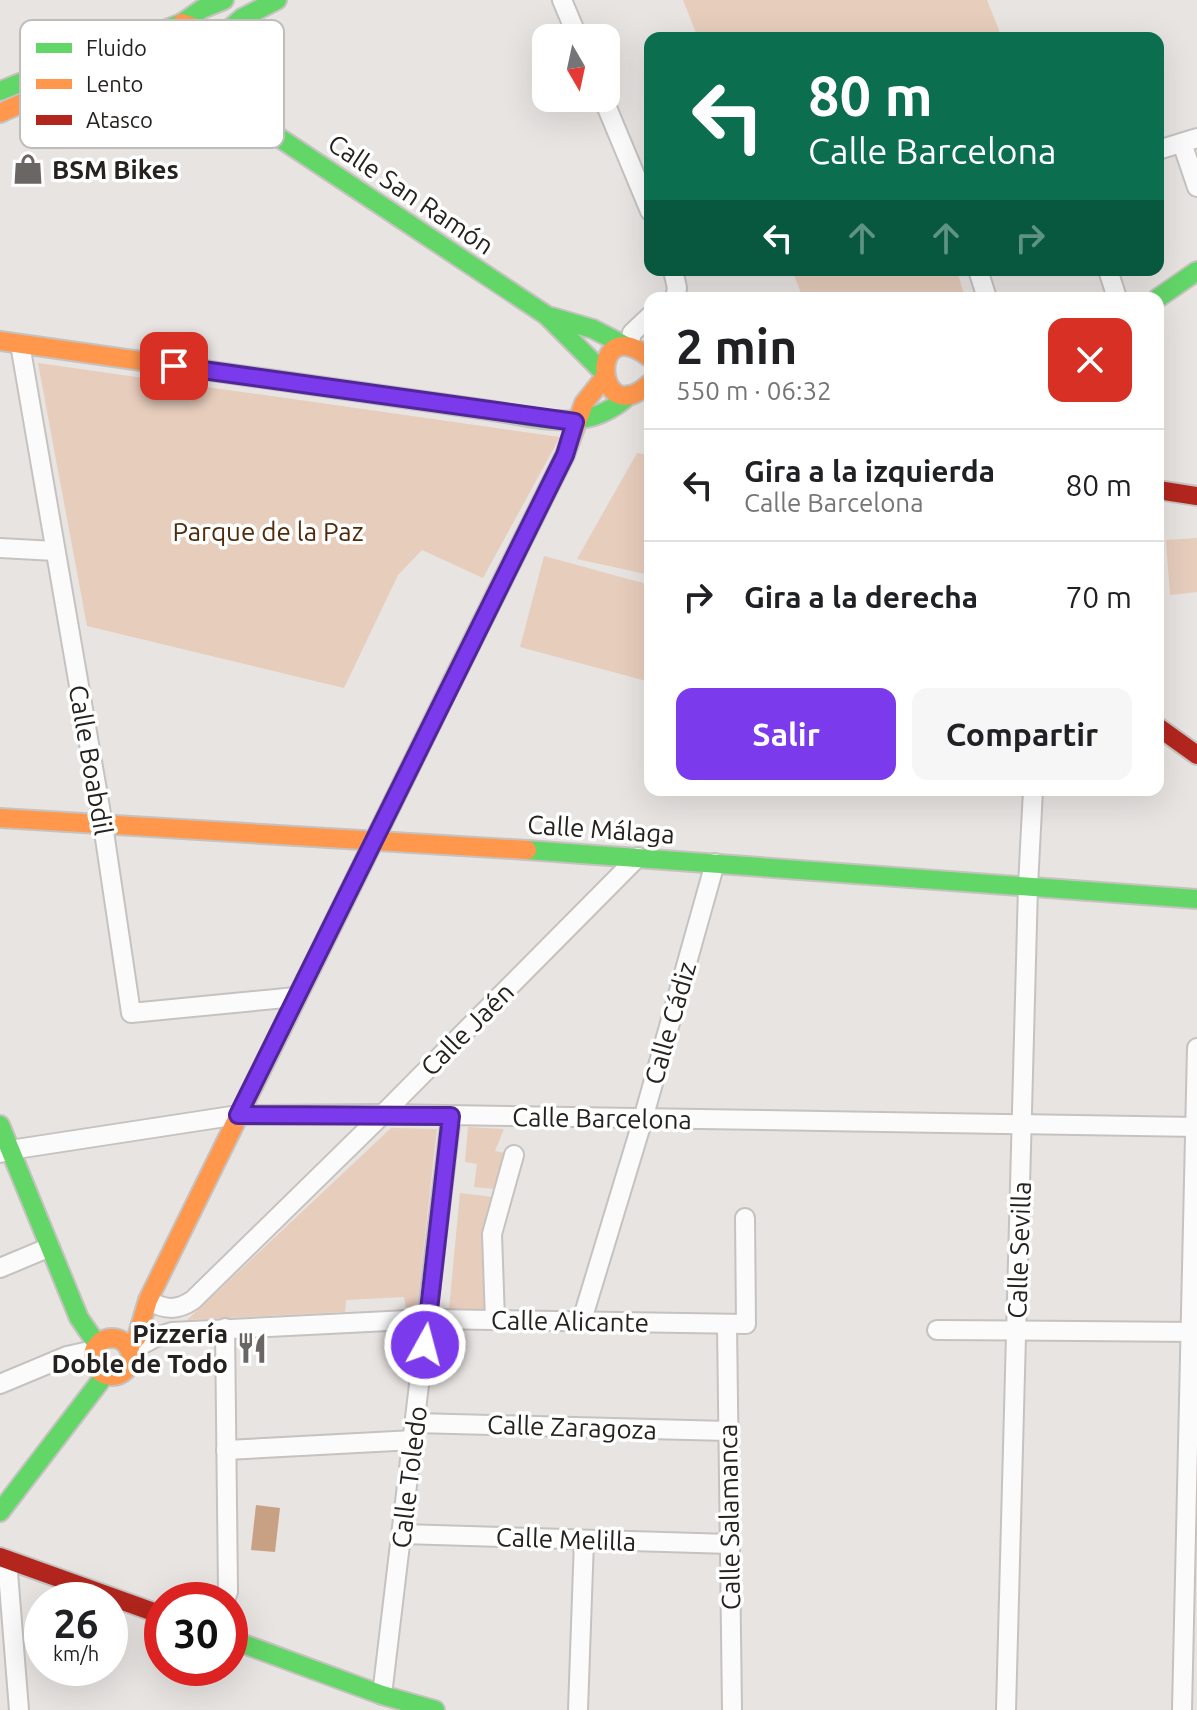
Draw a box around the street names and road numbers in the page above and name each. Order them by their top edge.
street label: Calle San Ramón [323,128,499,260]
street label: Calle Boabdil [64,683,118,837]
street label: Calle Málaga [526,809,676,849]
street label: Calle Cádiz [639,958,701,1088]
street label: Calle Jaén [415,977,519,1081]
street label: Calle Barcelona [512,1102,692,1134]
street label: Calle Sevilla [1002,1181,1036,1319]
street label: Calle Alicante [491,1305,649,1337]
street label: Calle Toledo [386,1404,432,1550]
street label: Calle Zaragoza [487,1410,657,1444]
street label: Calle Salamanca [713,1423,745,1611]
street label: Calle Melilla [495,1522,637,1556]

